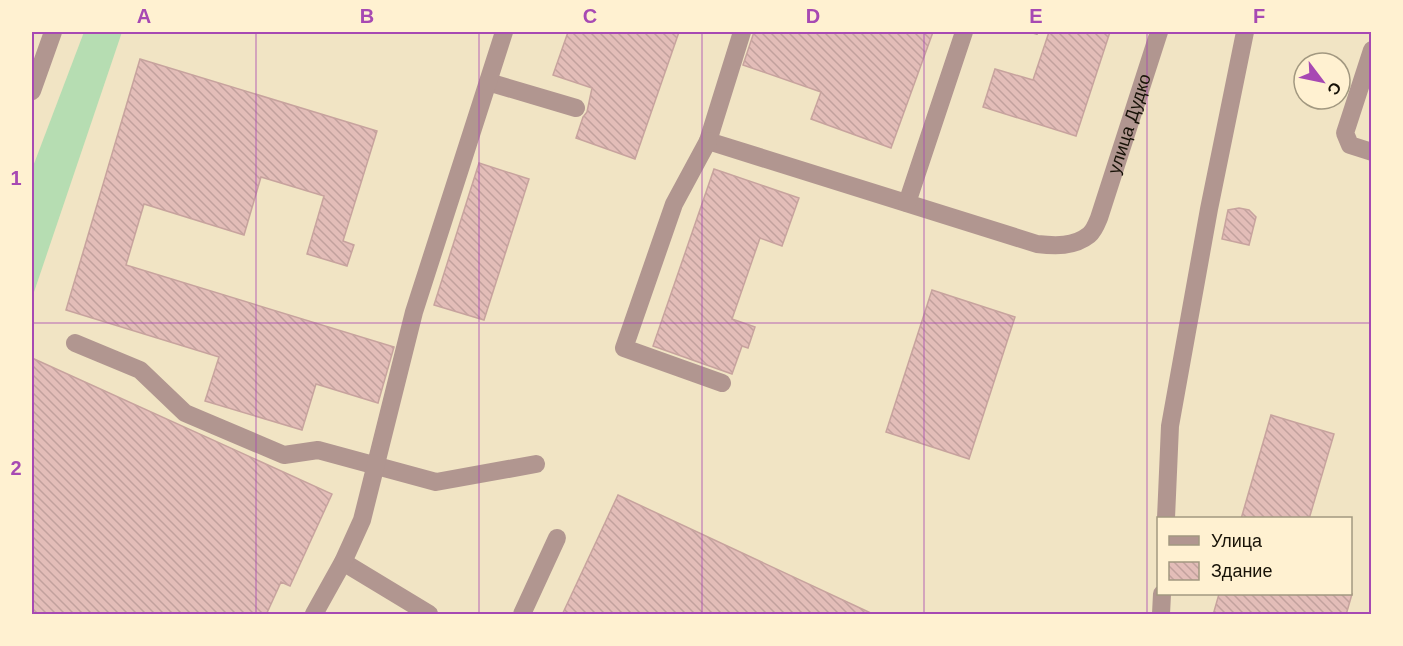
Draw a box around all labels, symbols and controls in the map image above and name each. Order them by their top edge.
text: A [137,5,151,27]
text: B [360,5,374,27]
text: C [583,5,597,27]
text: D [806,5,820,27]
text: E [1029,5,1043,27]
text: F [1253,5,1265,27]
north arrow [1292,51,1352,111]
street label: улица Дудко [1104,71,1155,176]
text: С [1324,79,1345,98]
text: 1 [10,167,22,189]
text: 2 [10,457,22,479]
legend [1157,517,1352,595]
text: Улица [1211,531,1263,551]
text: Здание [1211,561,1272,581]

